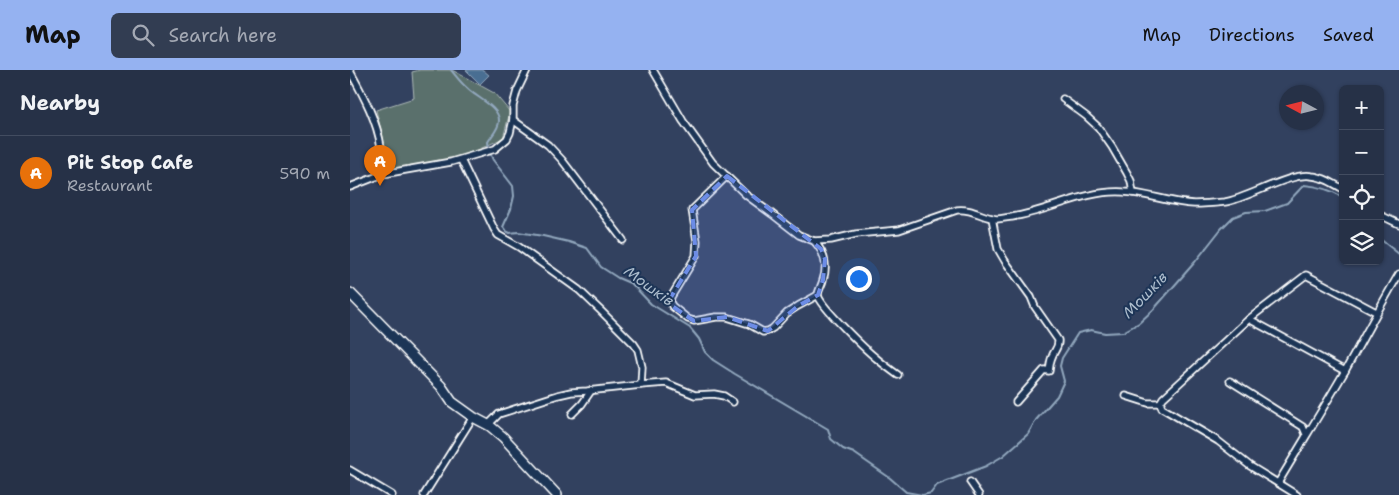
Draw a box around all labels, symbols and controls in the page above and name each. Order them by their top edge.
search box [111,13,461,58]
text: Map [25,19,81,51]
icon: search [129,21,157,49]
text: Search here [169,23,277,48]
text: Map [1143,23,1181,47]
text: Directions [1209,23,1295,47]
text: Saved [1323,23,1374,47]
north arrow [1279,85,1324,130]
map controls [1339,85,1384,265]
button: + [1339,85,1384,130]
text: Nearby [20,89,100,117]
button: − [1339,130,1384,175]
pin: A [364,145,396,186]
text: Pit Stop Cafe [67,150,193,175]
text: A [30,163,42,184]
text: 590 m [280,163,330,184]
text: Restaurant [67,175,153,196]
button: locate [1339,175,1384,220]
button: layers [1339,220,1384,265]
water label: Мошків [620,261,678,311]
your location [846,266,872,292]
water label: Мошків [1118,268,1172,322]

